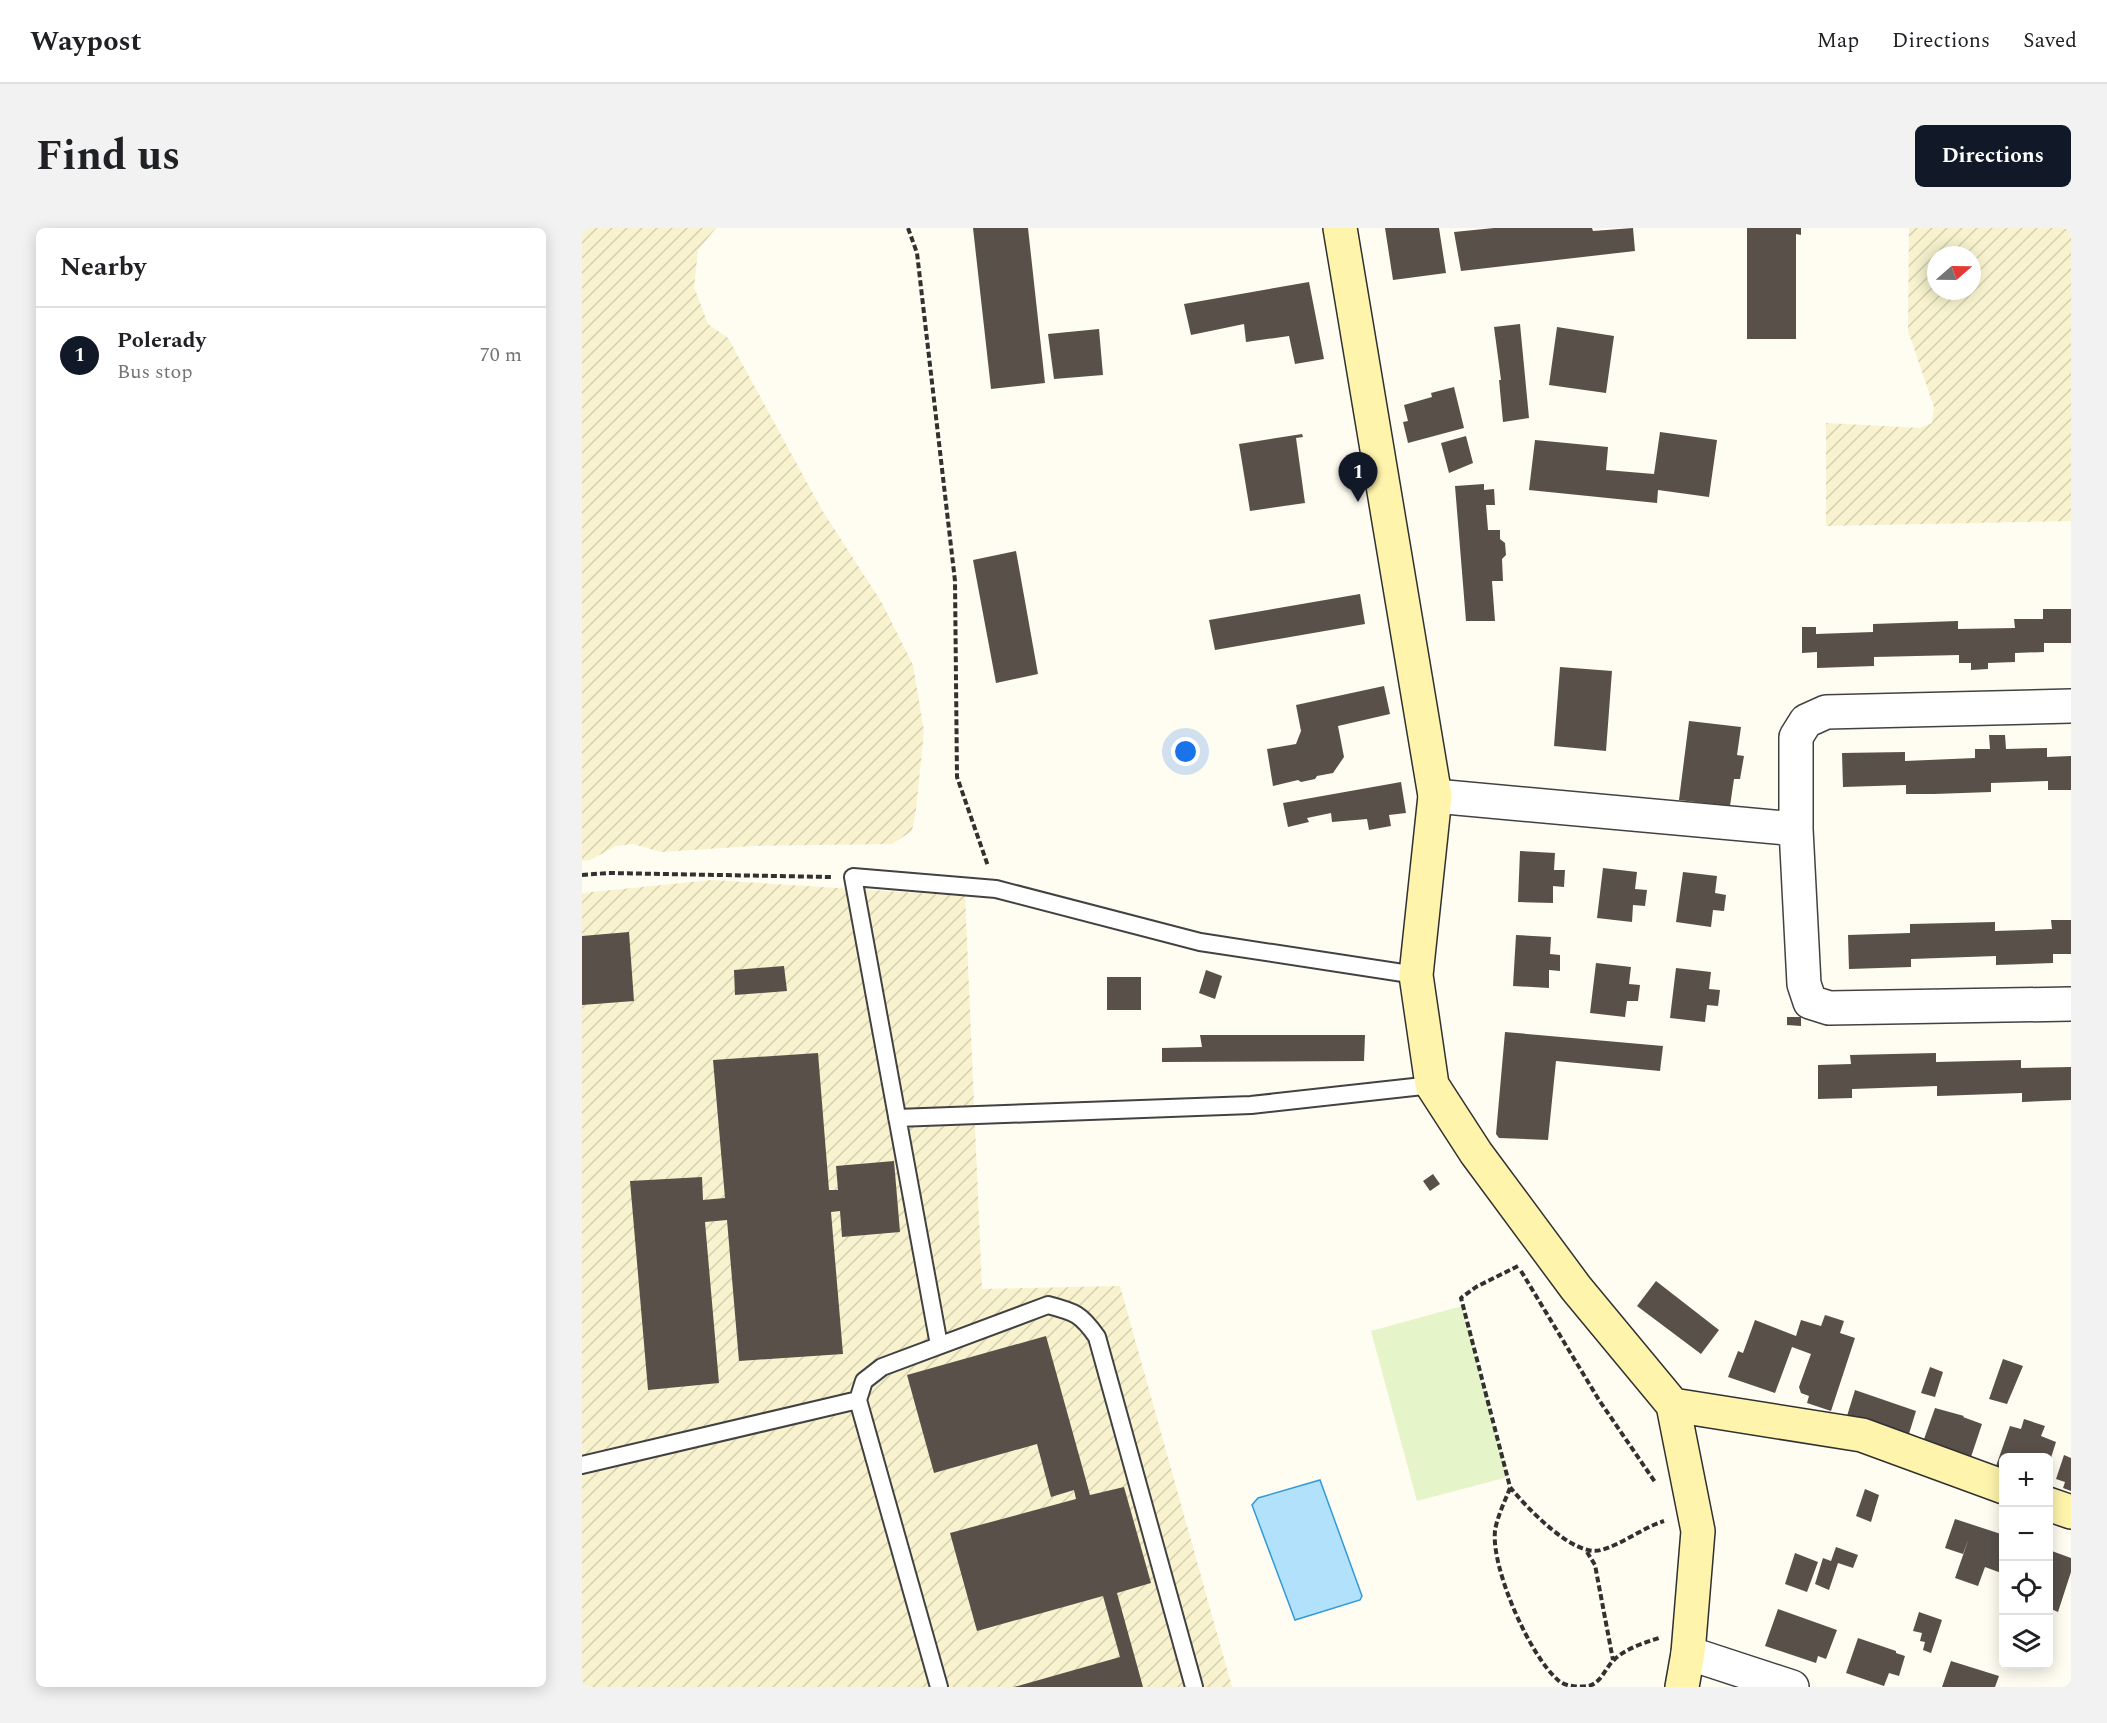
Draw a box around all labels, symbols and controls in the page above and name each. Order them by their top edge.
text: Waypost [30,20,141,63]
text: Map [1817,25,1859,57]
text: Directions [1892,25,1990,57]
text: Saved [2023,25,2077,57]
text: Find us [36,125,180,188]
button: Directions [1915,125,2071,187]
north arrow [1927,246,1981,300]
text: Nearby [60,247,146,287]
text: Polerady [117,324,206,357]
text: 1 [74,340,85,370]
text: 70 m [480,340,522,370]
text: Bus stop [117,357,193,387]
pin: 1 [1338,452,1378,502]
your location [1171,737,1200,766]
map controls [1999,1453,2053,1669]
button: + [1999,1453,2053,1507]
button: − [1999,1507,2053,1561]
button: locate [1999,1561,2053,1615]
button: layers [1999,1615,2053,1669]

